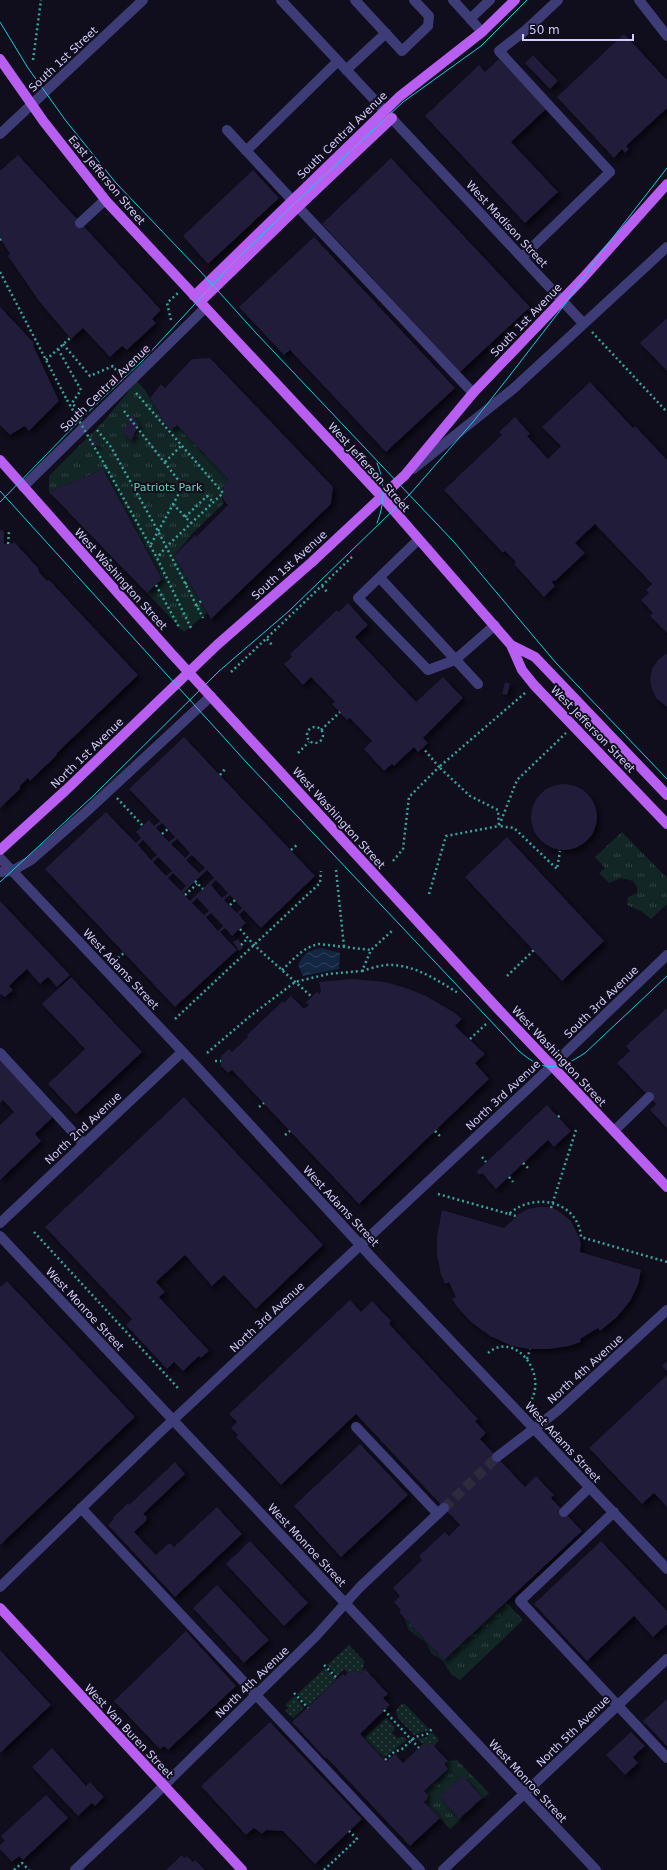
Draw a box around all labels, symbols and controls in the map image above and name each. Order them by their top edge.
scale bar [523,16,633,42]
text: 50 m [529,23,560,37]
street label: South 1st Street [26,24,101,95]
street label: South Central Avenue [295,89,390,182]
street label: East Jefferson Street [65,133,148,228]
street label: West Madison Street [463,179,550,271]
street label: South 1st Avenue [488,281,565,360]
street label: South Central Avenue [58,342,153,435]
street label: West Jefferson Street [325,420,413,515]
park label: Patriots Park [134,481,203,494]
street label: West Washington Street [72,526,170,633]
street label: South 1st Avenue [249,528,330,603]
street label: West Jefferson Street [548,683,638,776]
street label: North 1st Avenue [48,715,126,791]
street label: West Washington Street [290,765,388,872]
street label: West Adams Street [80,927,162,1013]
street label: South 3rd Avenue [562,963,641,1041]
street label: West Washington Street [509,1004,609,1110]
street label: North 3rd Avenue [463,1057,543,1133]
street label: North 2nd Avenue [42,1090,124,1167]
street label: West Adams Street [300,1164,382,1250]
street label: West Monroe Street [43,1265,127,1354]
street label: North 3rd Avenue [227,1279,307,1355]
street label: North 4th Avenue [545,1332,626,1407]
street label: West Adams Street [522,1400,604,1486]
street label: West Monroe Street [265,1501,349,1590]
street label: North 4th Avenue [213,1644,292,1721]
street label: West Van Buren Street [82,1682,176,1782]
street label: North 5th Avenue [534,1693,613,1770]
street label: West Monroe Street [486,1737,570,1826]

